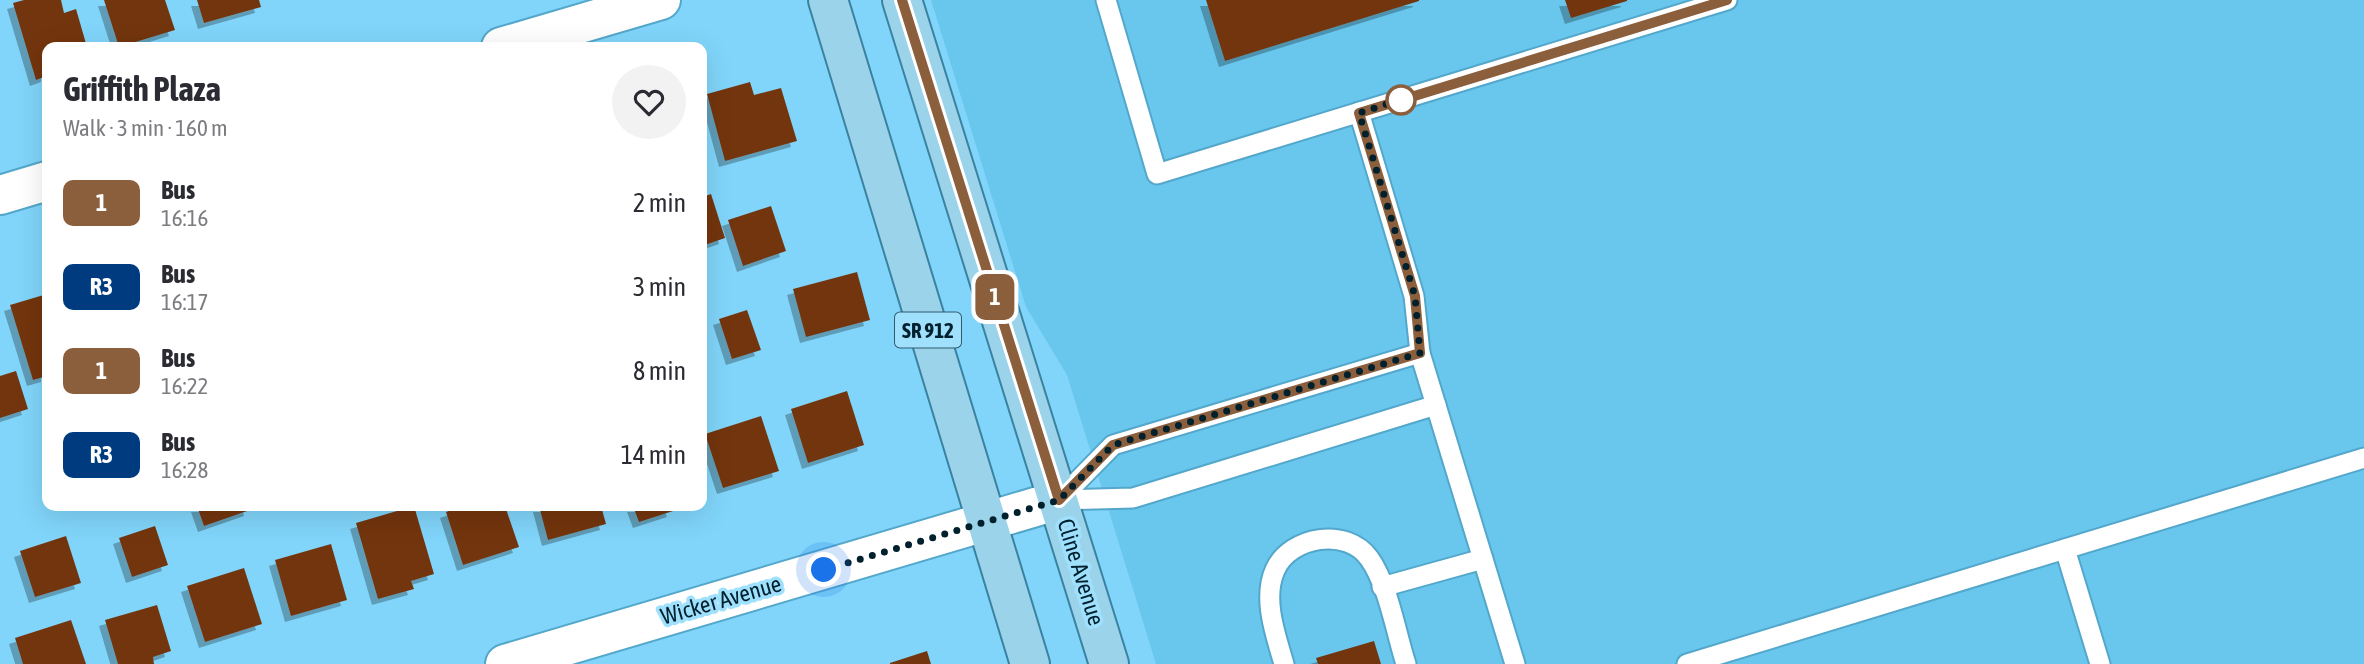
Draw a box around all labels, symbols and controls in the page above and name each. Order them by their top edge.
button: heart [612,65,686,139]
text: Griffith Plaza [63,70,221,108]
unlabelled marker [1386,85,1416,115]
text: Walk · 3 min · 160 m [63,115,227,141]
text: Bus [161,175,195,205]
text: 2 min [633,188,686,218]
text: 1 [96,189,107,216]
text: 16:16 [161,205,208,231]
text: Bus [161,259,195,289]
text: 3 min [633,272,686,302]
text: R3 [90,273,113,300]
line badge: 1 [972,274,1018,320]
text: 1 [989,283,1001,310]
text: 16:17 [161,289,208,315]
road number: SR 912 [895,312,961,348]
text: Bus [161,343,195,373]
text: 8 min [633,356,686,386]
text: 1 [96,357,107,384]
text: 16:22 [161,373,208,399]
text: Bus [161,427,195,457]
text: 14 min [621,440,686,470]
text: R3 [90,441,113,468]
text: 16:28 [161,457,208,483]
street label: Cline Avenue [1052,516,1110,628]
your location [806,552,841,587]
street label: Wicker Avenue [658,570,784,630]

